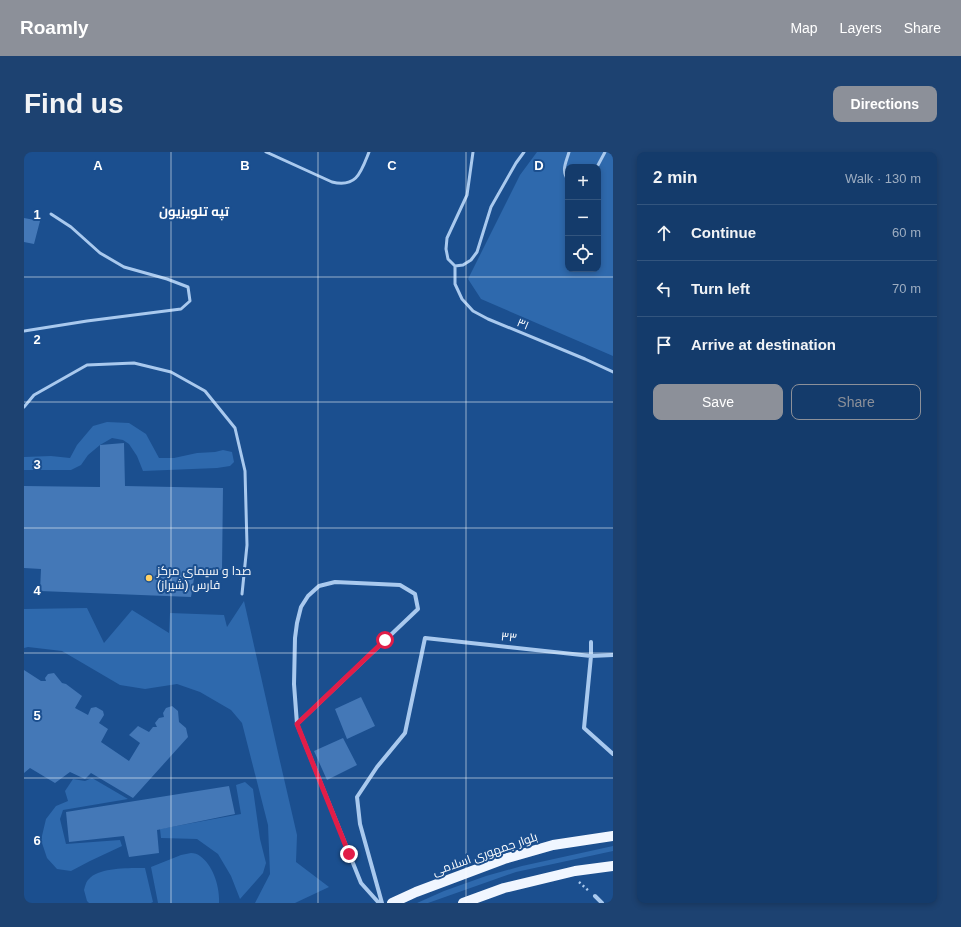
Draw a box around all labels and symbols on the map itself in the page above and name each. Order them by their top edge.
text: A [93,158,103,173]
text: B [240,158,250,173]
text: C [387,158,397,173]
text: D [534,158,544,173]
district label: تپه تلویزیون [159,204,229,221]
text: 1 [33,207,41,222]
street label: ۳۱ [515,315,531,333]
text: 2 [33,332,41,347]
text: 3 [33,457,41,472]
place label: صدا و سیمای مرکز فارس (شیراز) [156,564,251,592]
marker: صدا و سیمای مرکز فارس (شیراز) [144,573,154,583]
text: 4 [33,583,41,598]
street label: ۳۳ [500,629,518,645]
route start [376,631,394,649]
text: 5 [33,708,41,723]
street label: بلوار جمهوری اسلامی [431,829,539,879]
text: 6 [33,833,41,848]
route end [340,845,358,863]

